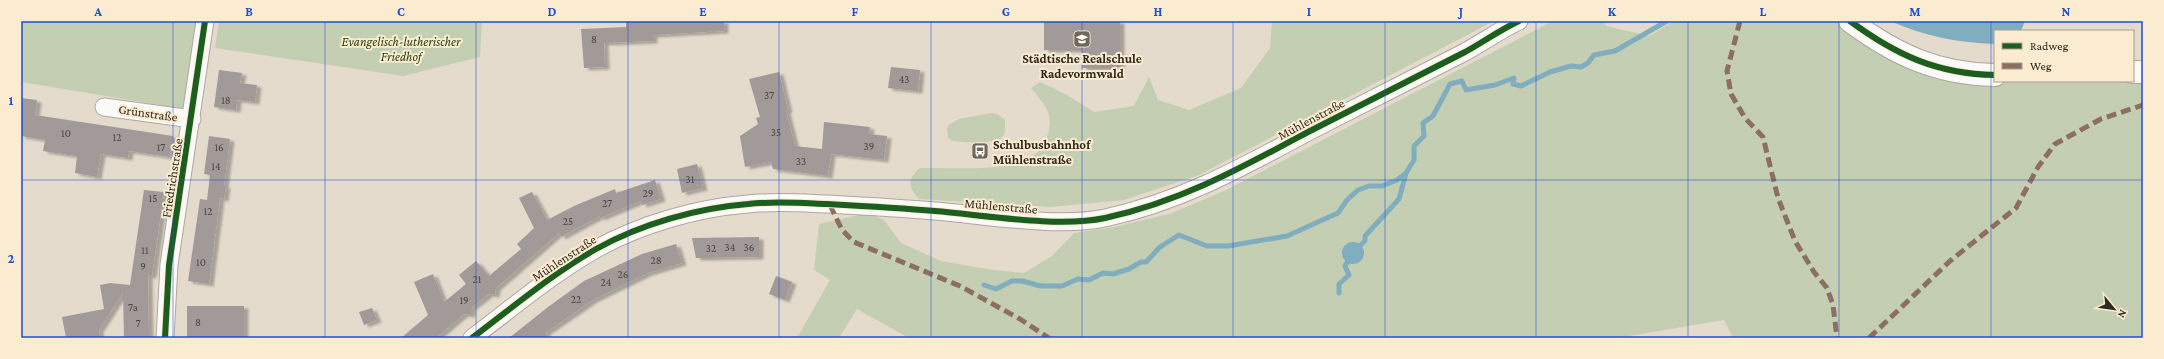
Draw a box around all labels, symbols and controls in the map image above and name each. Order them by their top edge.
text: A [93,4,102,19]
text: B [245,4,253,19]
text: C [397,4,405,19]
text: D [548,4,557,19]
text: E [699,4,707,19]
text: F [852,4,859,19]
text: G [1002,4,1010,19]
text: H [1154,4,1163,19]
text: I [1307,4,1311,19]
text: J [1457,4,1463,19]
text: K [1608,4,1617,19]
text: L [1760,4,1767,19]
text: M [1909,4,1921,19]
text: N [2062,4,2071,19]
school or university icon: Städtische Realschule Radevormwald [1072,29,1092,49]
legend [1994,30,2134,82]
house number: 8 [591,33,597,45]
park label: Evangelisch-lutherischer Friedhof [342,34,461,64]
text: Radweg [2030,39,2068,53]
place label: Städtische Realschule Radevormwald [1022,51,1142,81]
text: Weg [2030,59,2052,73]
house number: 43 [899,73,909,85]
house number: 37 [764,89,774,101]
text: 1 [9,93,14,108]
house number: 18 [221,94,231,106]
street label: Mühlenstraße [1275,95,1347,143]
street label: Grünstraße [118,101,179,125]
house number: 35 [771,126,781,138]
house number: 10 [61,127,71,139]
house number: 12 [113,131,121,143]
street label: Friedrichstraße [158,137,186,219]
place label: Schulbusbahnhof Mühlenstraße [993,137,1091,167]
house number: 39 [864,140,874,152]
house number: 17 [157,141,165,153]
house number: 16 [214,141,224,153]
bus stop icon: Schulbusbahnhof Mühlenstraße [970,141,990,161]
house number: 33 [796,155,806,167]
house number: 14 [211,160,221,172]
house number: 31 [686,173,695,185]
house number: 29 [643,187,653,199]
house number: 15 [149,192,157,204]
street label: Mühlenstraße [964,195,1039,217]
house number: 27 [602,197,612,209]
house number: 12 [204,205,212,217]
house number: 25 [563,215,573,227]
street label: Mühlenstraße [529,232,599,284]
house number: 34 [725,241,736,253]
house number: 36 [744,241,754,253]
house number: 32 [706,242,716,254]
house number: 11 [141,244,149,256]
text: 2 [8,251,15,266]
house number: 28 [650,254,662,266]
house number: 10 [196,256,206,268]
house number: 9 [140,260,146,272]
house number: 26 [618,268,628,280]
house number: 21 [473,273,482,285]
house number: 24 [601,276,612,288]
north arrow [2094,289,2134,329]
house number: 22 [571,293,581,305]
house number: 19 [459,294,469,306]
house number: 7a [128,301,138,313]
text: N [2115,308,2130,320]
house number: 8 [195,316,201,328]
house number: 7 [135,317,141,329]

